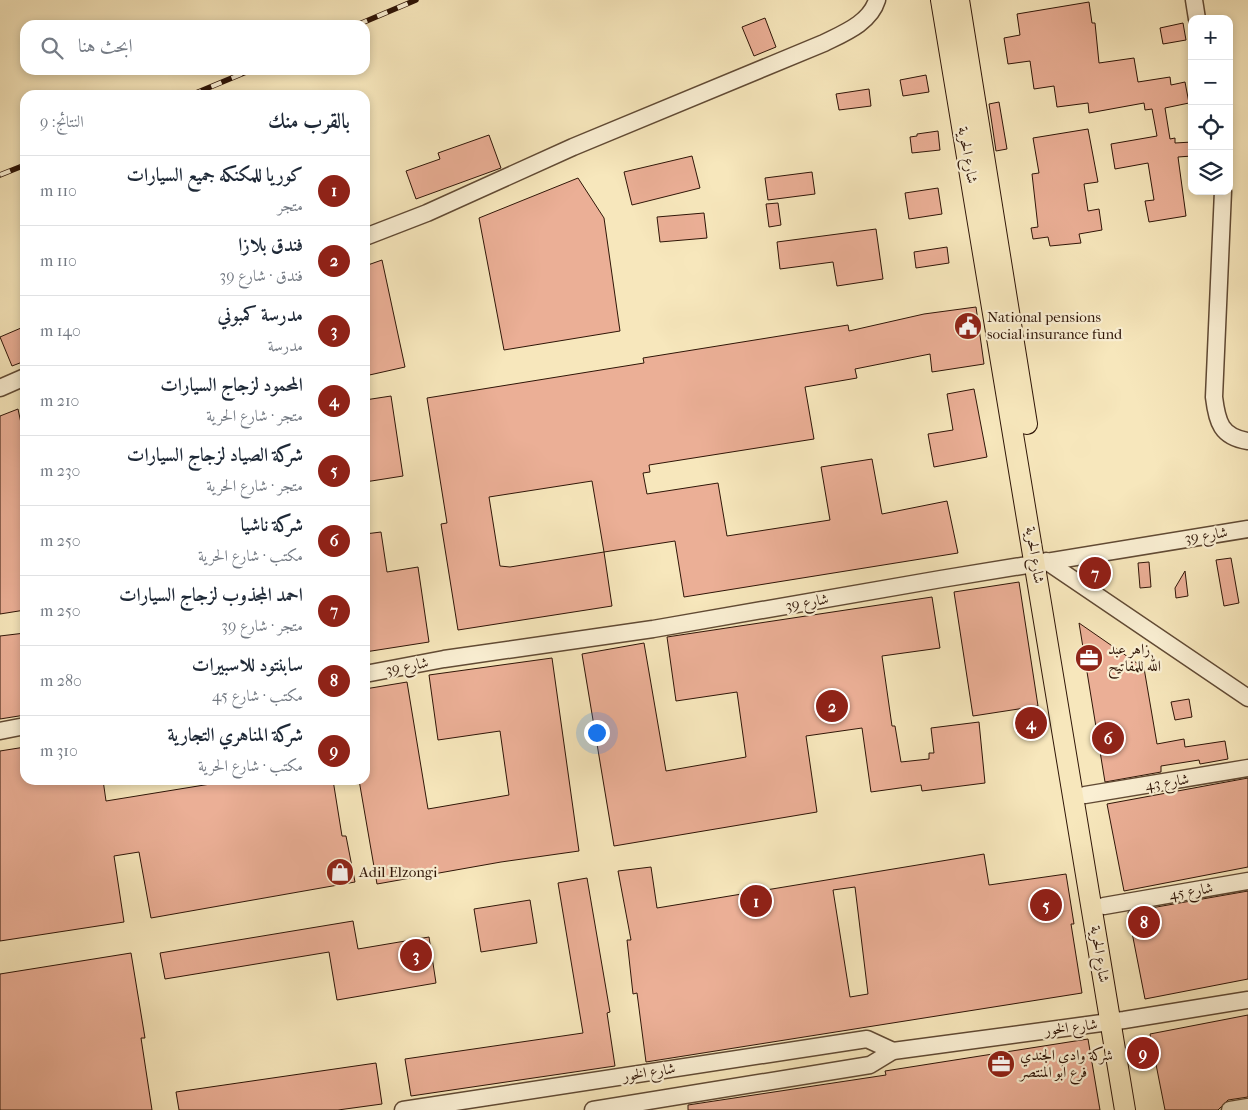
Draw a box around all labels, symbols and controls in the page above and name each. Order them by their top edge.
map controls [1188,15,1233,195]
button: + [1188,15,1233,60]
search box [20,20,370,75]
icon: search [38,34,66,62]
text: ابحث هنا [78,35,133,57]
button: − [1188,60,1233,105]
button: locate [1188,105,1233,150]
text: بالقرب منك [268,109,350,133]
text: النتائج: 9 [40,112,84,131]
street label: شارع الحرية [950,125,982,186]
button: layers [1188,150,1233,195]
text: كوريا للمكنكه جميع السيارات [126,164,303,186]
text: 110 m [40,181,77,200]
text: 1 [331,181,337,200]
text: متجر [278,196,303,215]
text: فندق بلازا [238,234,303,256]
text: 110 m [40,251,77,270]
text: 2 [330,251,338,270]
text: فندق · شارع 39 [220,266,303,285]
text: مدرسة كمبوني [217,304,303,326]
place label: National pensions social insurance fund [987,308,1123,343]
public building icon: National pensions social insurance fund [953,311,983,341]
text: 140 m [40,321,81,340]
text: 3 [331,321,337,340]
text: مدرسة [268,336,303,355]
text: المحمود لزجاج السيارات [160,374,303,396]
text: 210 m [40,391,79,410]
text: 4 [329,391,339,410]
text: متجر · شارع الحرية [206,406,303,425]
text: شركة الصياد لزجاج السيارات [127,444,303,466]
text: 230 m [40,461,80,480]
text: 5 [331,461,337,480]
text: متجر · شارع الحرية [206,476,303,495]
text: شركة ناشيا [241,514,303,536]
street label: شارع 39 [1183,523,1229,551]
street label: شارع الحرية [1018,525,1048,585]
text: 250 m [40,531,81,550]
text: 6 [330,531,338,550]
text: مكتب · شارع الحرية [198,546,303,565]
pin: 7 [1079,554,1111,592]
text: احمد المجذوب لزجاج السيارات [119,584,303,606]
street label: شارع 39 [784,589,831,619]
text: 250 m [40,601,81,620]
text: 7 [330,601,338,620]
text: متجر · شارع 39 [221,616,303,635]
place label: زاهر عبد الله للمفاتيح [1108,640,1161,680]
office icon: زاهر عبد الله للمفاتيح [1074,643,1104,673]
street label: شارع 39 [384,653,431,683]
text: سابنتود للاسبيرات [192,654,303,676]
text: 280 m [40,671,82,690]
text: 8 [330,671,338,690]
text: مكتب · شارع 45 [212,686,303,705]
pin: 2 [816,687,848,725]
pin: 4 [1015,704,1047,742]
pin: 6 [1092,719,1124,757]
your location [584,720,610,746]
text: شركة المناهري التجارية [167,724,303,746]
text: 310 m [40,741,78,760]
text: 9 [330,741,338,760]
text: مكتب · شارع الحرية [198,756,303,775]
street label: شارع 43 [1144,770,1191,798]
shop icon: Adil Elzongi [325,857,355,887]
place label: Adil Elzongi [358,863,438,881]
street label: شارع 45 [1168,878,1215,908]
pin: 1 [740,882,772,920]
pin: 5 [1030,886,1062,924]
pin: 8 [1128,903,1160,941]
street label: شارع الحرية [1083,924,1113,984]
pin: 3 [400,936,432,974]
street label: شارع الخور [1042,1015,1099,1043]
pin: 9 [1127,1034,1159,1072]
place label: شركة وادي الجندي فرع ابو المنتصر [1018,1046,1113,1085]
office icon: شركة وادي الجندي فرع ابو المنتصر [986,1049,1016,1079]
street label: شارع الخور [619,1059,677,1089]

